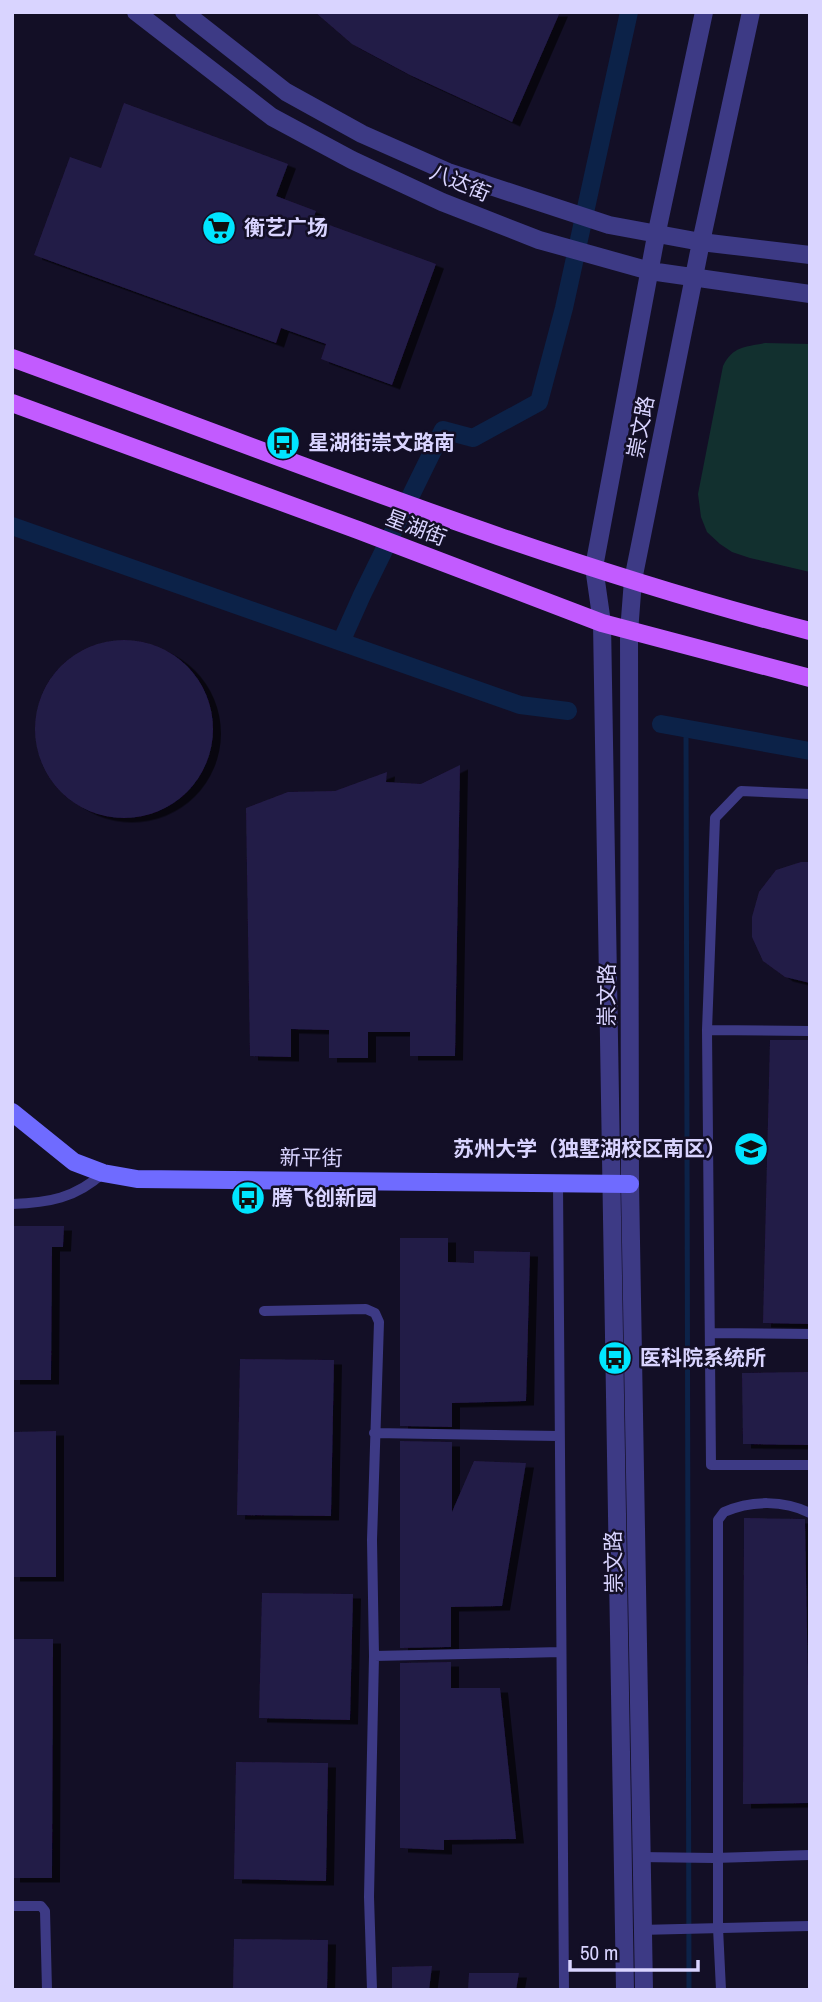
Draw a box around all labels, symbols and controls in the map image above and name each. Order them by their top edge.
street label: 八达街 [426,157,495,208]
supermarket icon: 衡艺广场 [200,209,238,247]
place label: 衡艺广场 [244,213,328,242]
street label: 崇文路 [620,393,661,461]
bus stop icon: 星湖街崇文路南 [264,424,302,462]
place label: 星湖街崇文路南 [308,428,455,457]
street label: 星湖街 [382,503,451,552]
street label: 崇文路 [592,964,621,1027]
school or university icon: 苏州大学（独墅湖校区南区） [732,1130,770,1168]
place label: 苏州大学（独墅湖校区南区） [453,1134,726,1163]
street label: 新平街 [279,1142,343,1173]
bus stop icon: 腾飞创新园 [229,1179,267,1217]
place label: 腾飞创新园 [272,1183,377,1212]
bus stop icon: 医科院系统所 [596,1339,634,1377]
place label: 医科院系统所 [640,1343,766,1372]
street label: 崇文路 [598,1530,629,1594]
scale bar [570,1928,698,1972]
text: 50 m [580,1938,618,1967]

